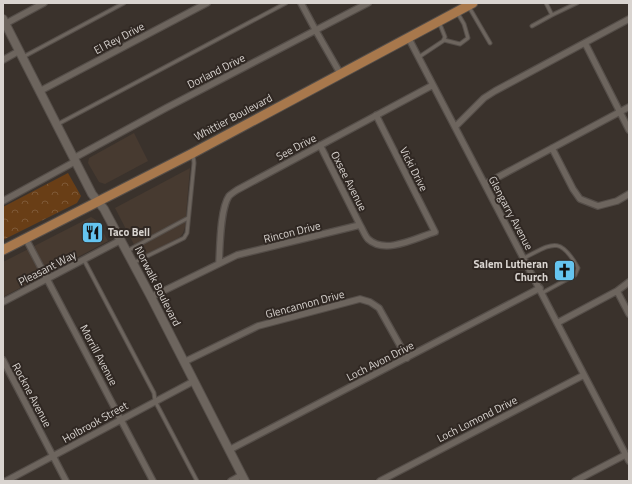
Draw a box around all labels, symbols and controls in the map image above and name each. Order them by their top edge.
street label: El Rey Drive [91,18,147,58]
street label: Dorland Drive [184,49,248,92]
street label: Whittier Boulevard [191,90,275,144]
street label: See Drive [273,130,319,164]
street label: Vicki Drive [396,144,432,194]
street label: Oxsee Avenue [327,148,371,214]
street label: Glengarry Avenue [485,173,537,253]
street label: Rincon Drive [262,217,323,247]
restaurant icon: Taco Bell [79,219,105,245]
place label: Taco Bell [108,224,150,240]
street label: Norwalk Boulevard [131,243,185,329]
street label: Pleasant Way [15,246,79,289]
place label: Salem Lutheran Church [473,256,548,285]
church icon: Salem Lutheran Church [551,257,577,283]
street label: Glencannon Drive [264,286,347,322]
street label: Morrill Avenue [76,322,122,389]
street label: Loch Avon Drive [343,337,417,385]
street label: Rockne Avenue [8,360,56,430]
street label: Loch Lomond Drive [434,392,520,446]
street label: Holbrook Street [59,397,131,447]

